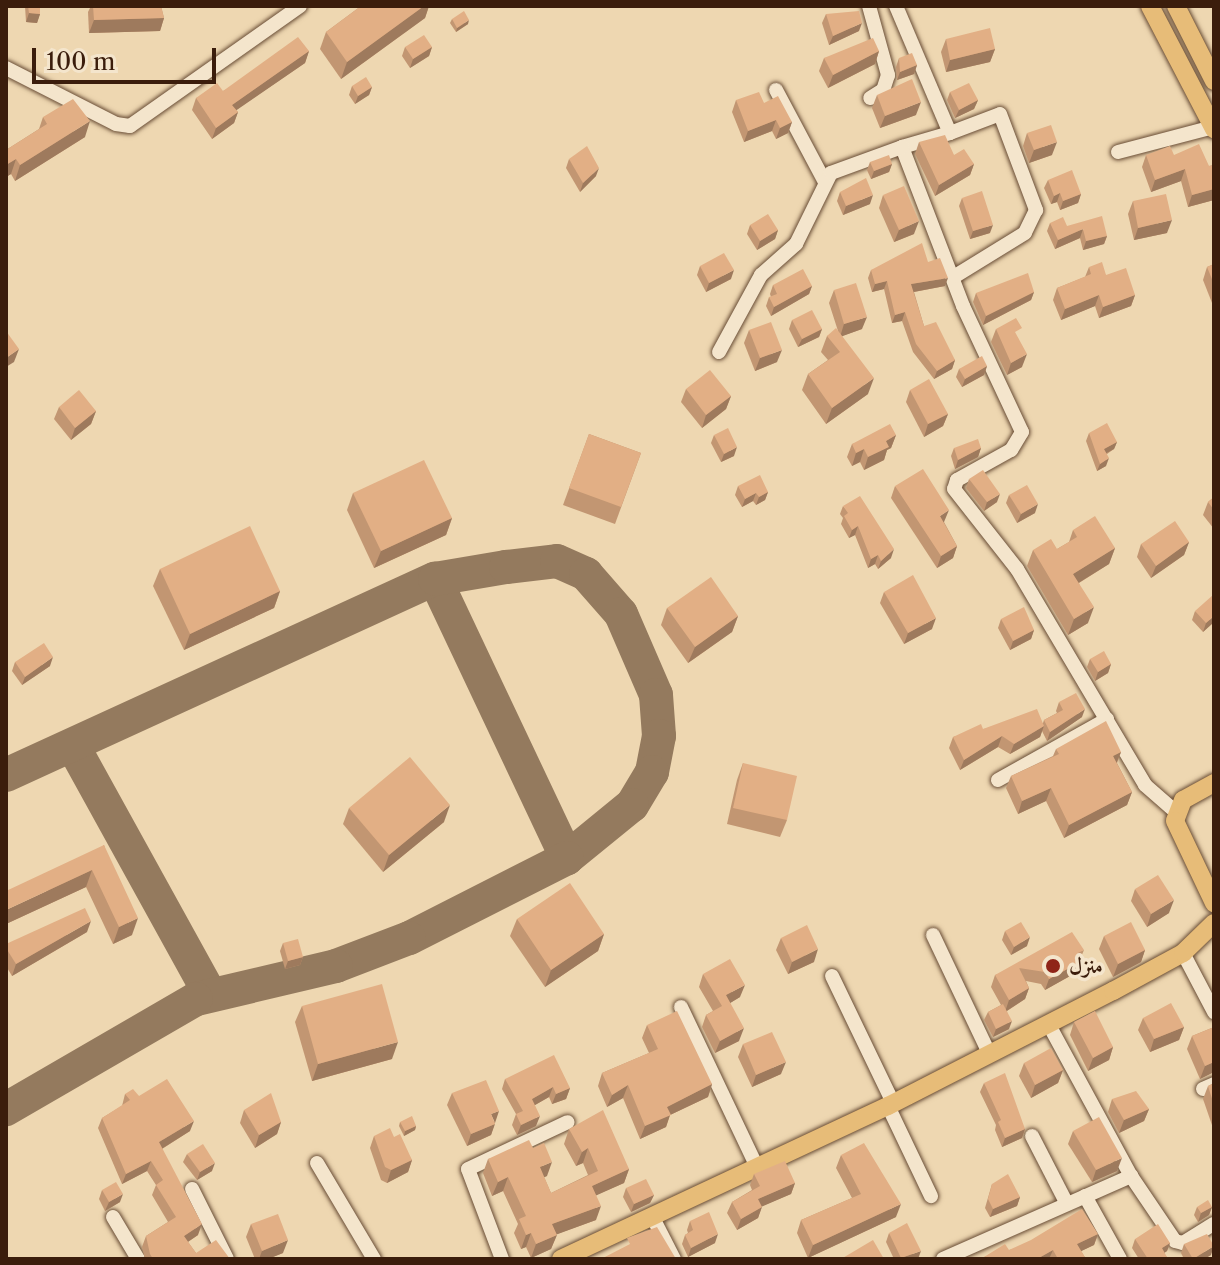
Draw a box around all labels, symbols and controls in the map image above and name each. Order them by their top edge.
scale bar [36,32,220,82]
text: 100 m [46,47,115,76]
place label: منزل [1069,953,1103,979]
marker: منزل [1044,957,1062,975]

